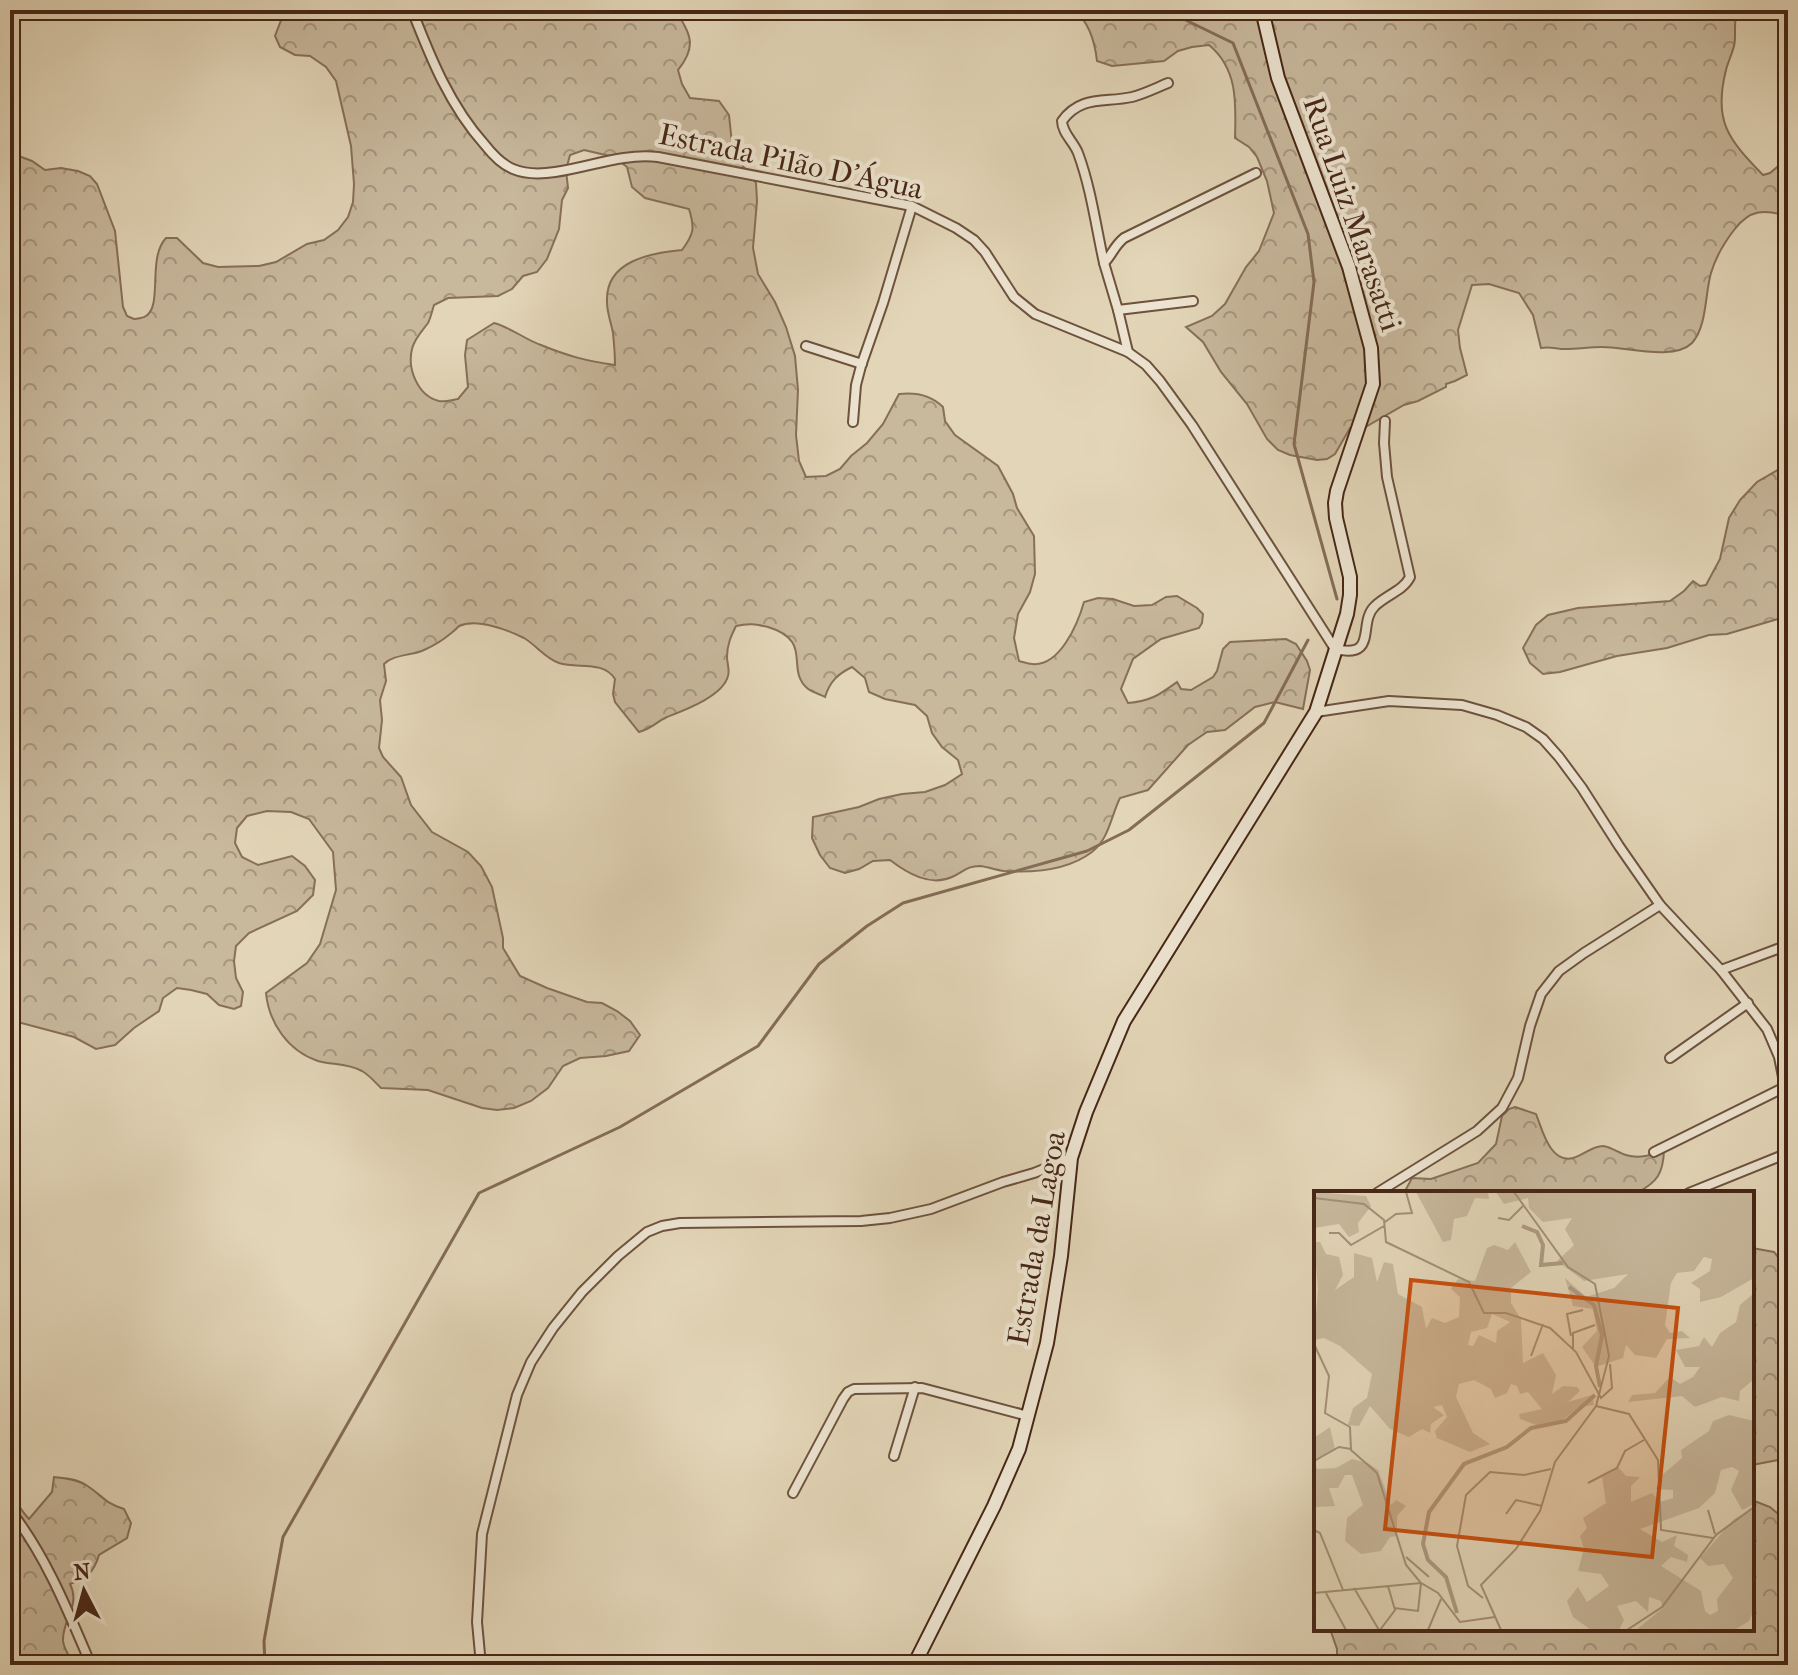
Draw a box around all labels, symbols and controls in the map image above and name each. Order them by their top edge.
street label: Rua Luiz Marasatti [1296,92,1409,336]
street label: Estrada Pilão D'Água [656,117,927,207]
street label: Estrada da Lagoa [1001,1127,1073,1348]
inset map [1314,1191,1754,1631]
north arrow [44,1551,124,1631]
text: N [72,1558,92,1586]

